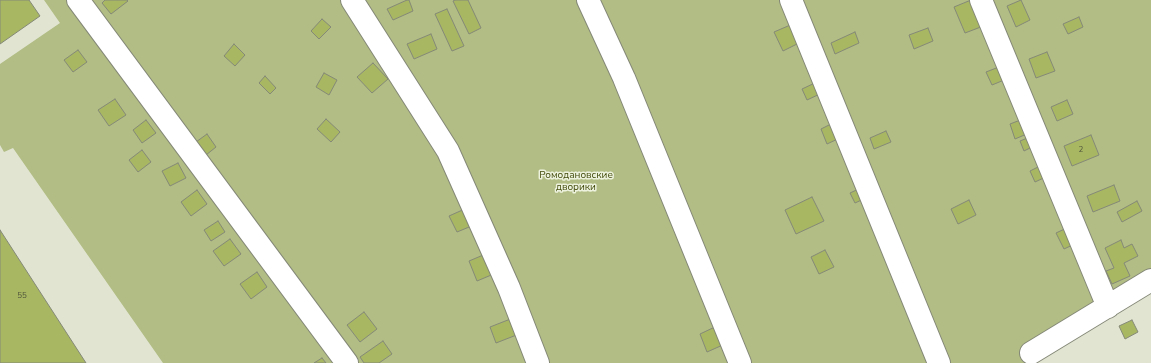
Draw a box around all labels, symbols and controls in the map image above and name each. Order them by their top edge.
house number: 2 [1079,145,1083,155]
park label: Ромодановские дворики [539,170,613,194]
house number: 55 [17,291,27,301]

